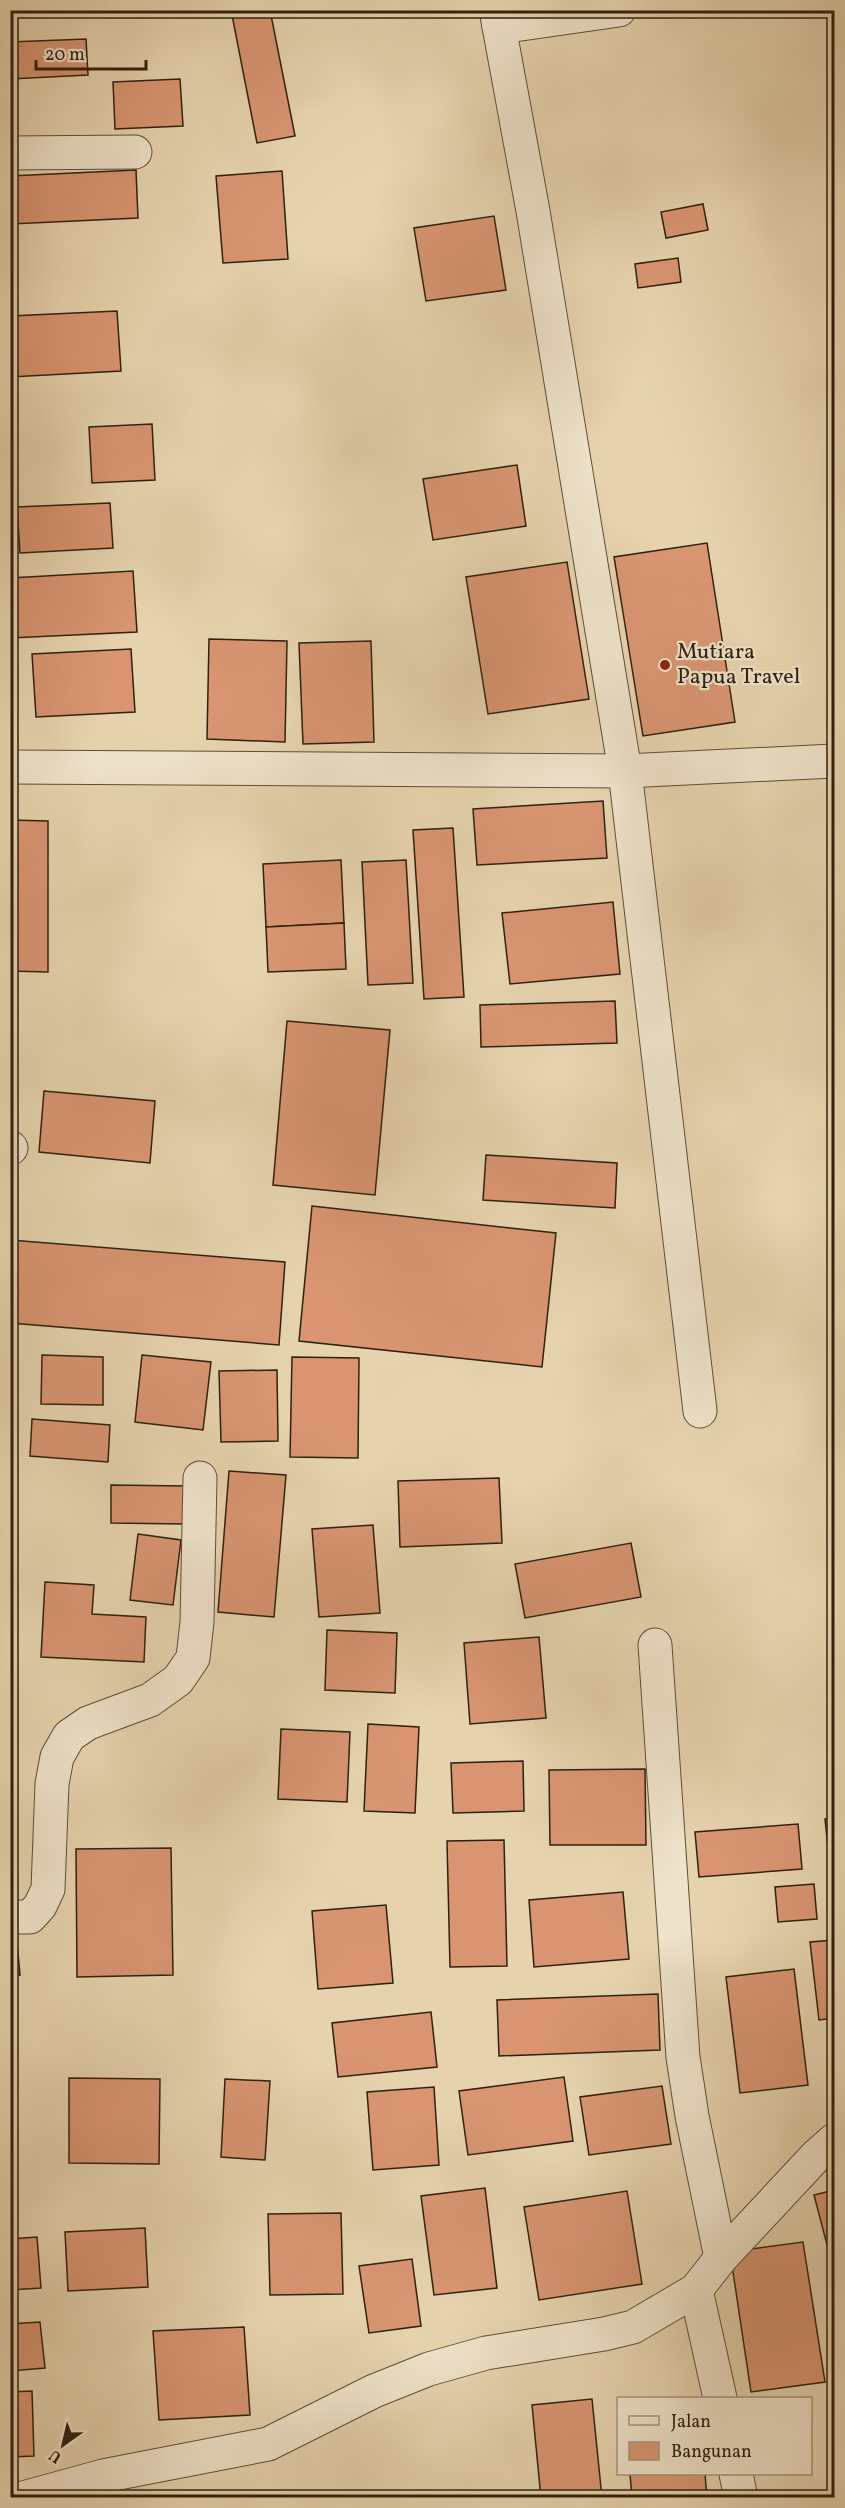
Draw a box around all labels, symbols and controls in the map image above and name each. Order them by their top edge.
scale bar [36,33,146,71]
text: 20 m [45,43,85,68]
place label: Mutiara Papua Travel [677,637,800,693]
marker: Mutiara Papua Travel [658,658,672,672]
legend [617,2397,812,2475]
text: Jalan [671,2410,711,2435]
north arrow [33,2415,93,2475]
text: Bangunan [671,2440,752,2465]
text: U [45,2444,66,2468]

